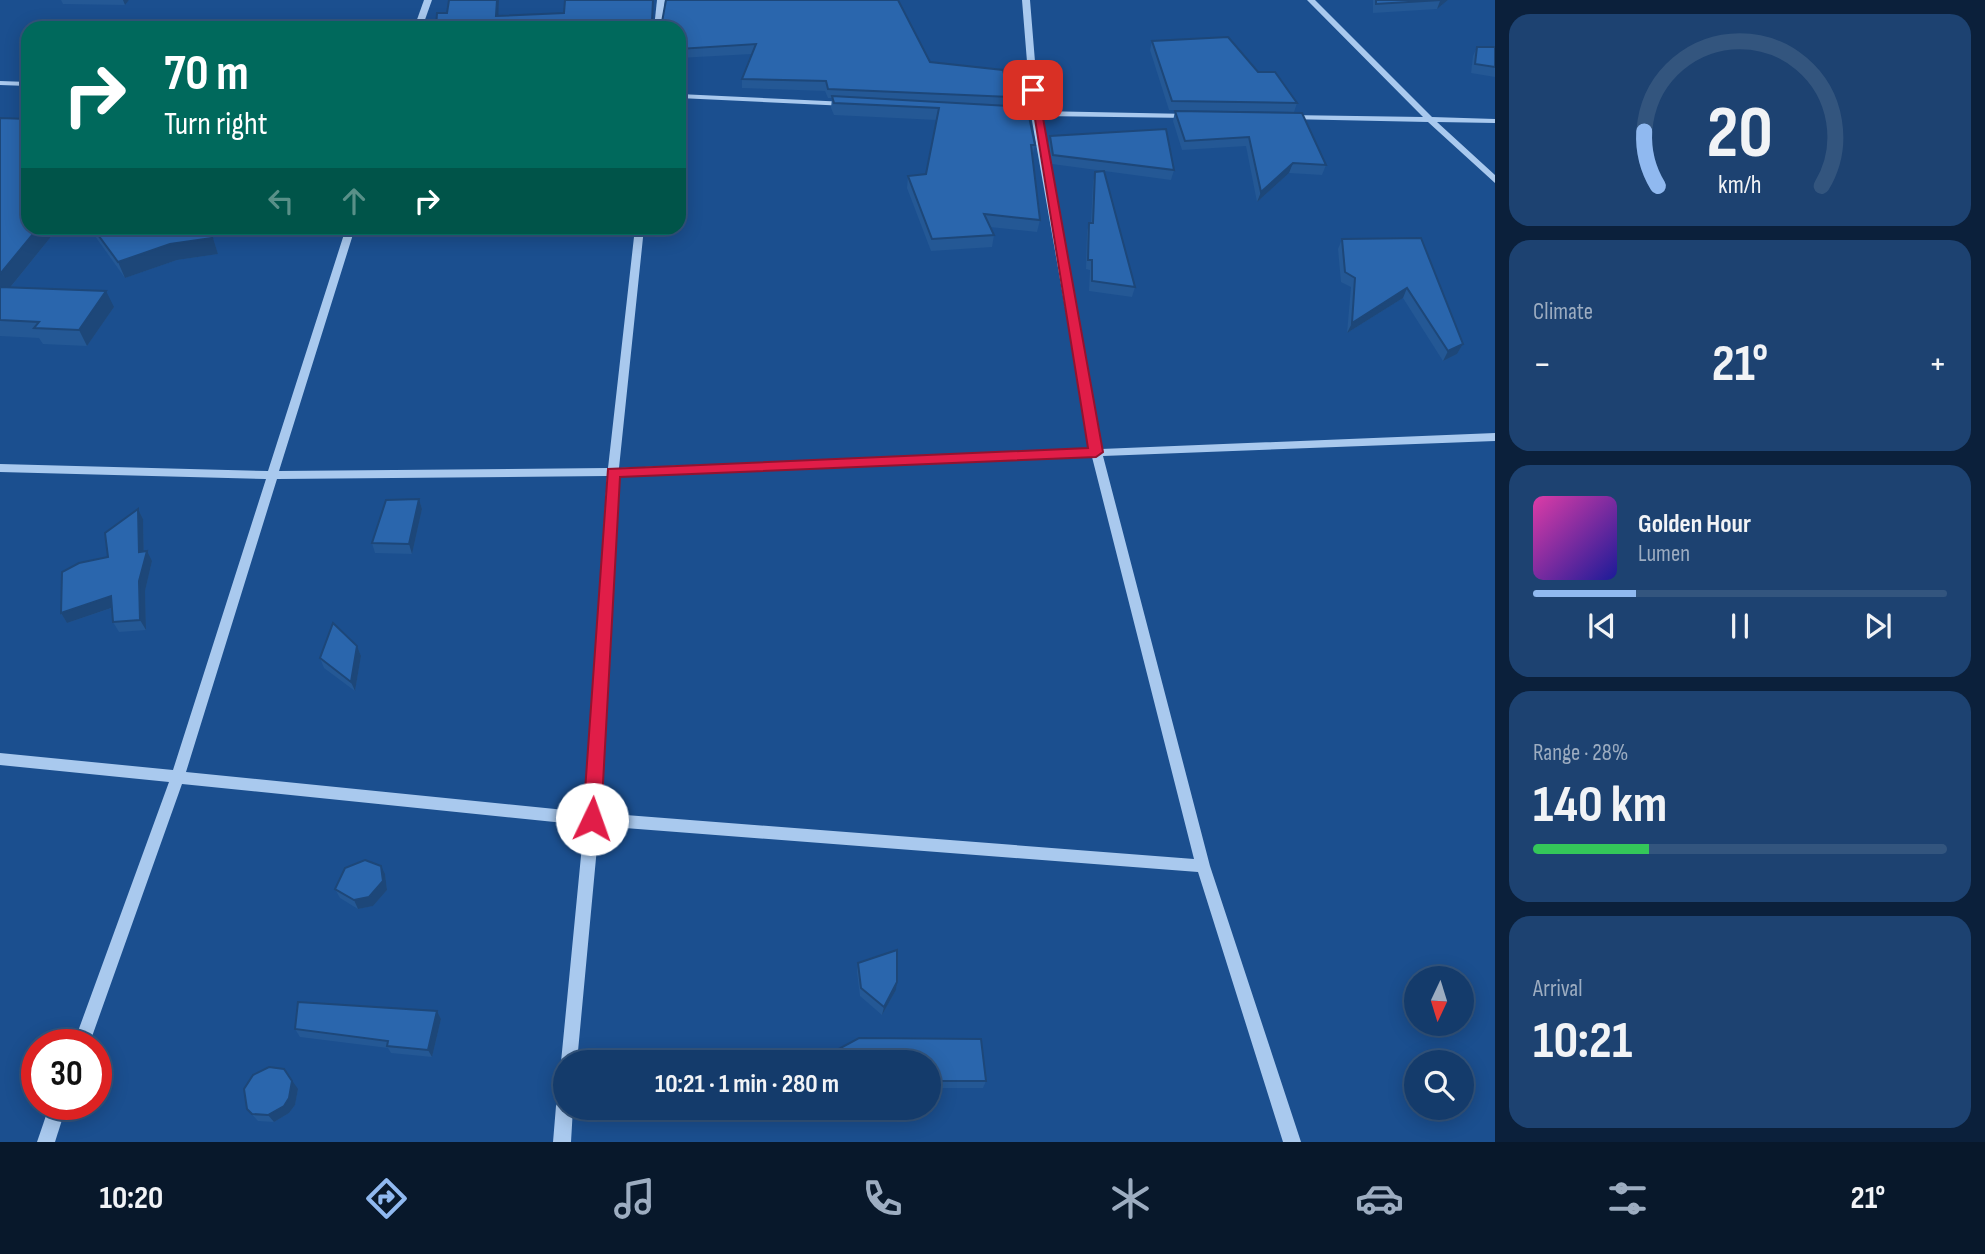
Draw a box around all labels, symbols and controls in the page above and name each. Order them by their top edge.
text: 70 m [164,45,249,104]
icon: right [49,49,140,140]
pin [1003,60,1063,120]
icon: arrive [1014,71,1052,109]
text: 20 [1707,90,1773,178]
text: Turn right [164,105,268,144]
text: km/h [1718,170,1762,201]
icon: left [262,182,300,220]
icon: ahead [335,182,373,220]
icon: right [408,182,446,220]
text: Climate [1533,298,1593,326]
text: 21° [1712,333,1768,396]
text: − [1533,342,1552,387]
text: + [1928,342,1947,387]
text: Golden Hour [1638,509,1751,540]
text: Lumen [1638,540,1690,568]
icon: previous [1583,607,1621,645]
icon: pause [1721,607,1759,645]
icon: next [1859,607,1897,645]
text: Range · 28% [1533,739,1628,767]
text: 140 km [1533,774,1667,837]
position arrow [555,782,629,856]
north arrow [1404,966,1474,1036]
map controls [1404,966,1474,1120]
text: Arrival [1533,975,1582,1003]
text: 10:21 [1533,1010,1632,1073]
speed limit sign: 30 [21,1029,112,1120]
button: search [1404,1050,1474,1120]
text: 10:21 · 1 min · 280 m [655,1069,839,1100]
icon: directions [362,1174,411,1223]
icon: music [610,1174,659,1223]
icon: phone [858,1174,907,1223]
icon: climate [1106,1174,1155,1223]
icon: car [1355,1174,1404,1223]
icon: filters [1603,1174,1652,1223]
text: 10:20 [100,1179,163,1218]
text: 21° [1851,1179,1885,1218]

